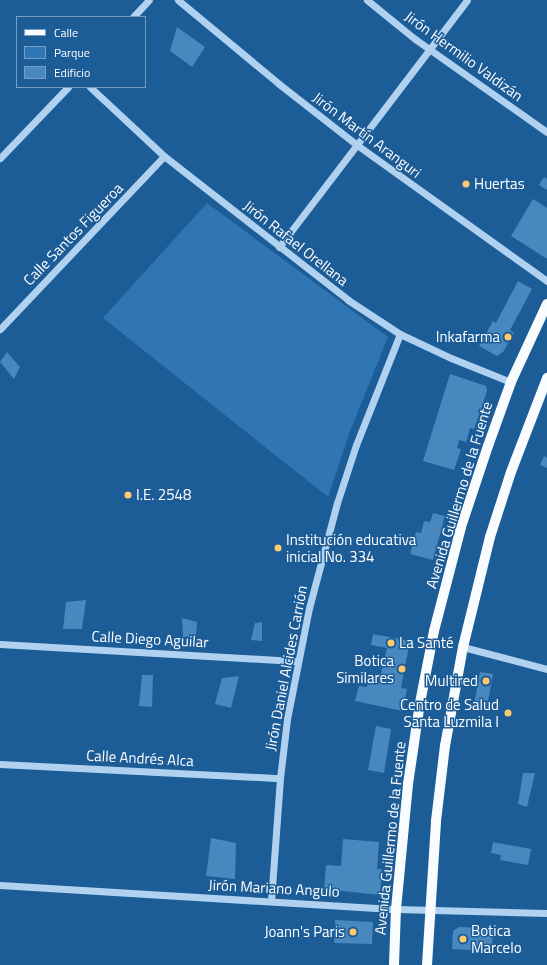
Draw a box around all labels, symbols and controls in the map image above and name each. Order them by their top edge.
street label: Jirón Hermilio Valdizán [401,7,527,105]
legend [16,16,146,88]
text: Calle [54,23,78,42]
text: Parque [54,43,90,62]
text: Edificio [54,63,90,82]
street label: Jirón Martín Aranguri [309,88,425,182]
place label: Huertas [474,175,525,193]
street label: Calle Santos Figueroa [19,179,127,289]
marker: Huertas [461,179,471,189]
street label: Jirón Rafael Orellana [240,196,352,290]
place label: Inkafarma [436,328,500,346]
marker: Inkafarma [503,332,513,342]
street label: Avenida Guillermo de la Fuente [422,399,496,591]
place label: I.E. 2548 [136,486,191,504]
marker: I.E. 2548 [123,490,133,500]
place label: Institución educativa inicial No. 334 [286,530,416,565]
marker: Institución educativa inicial No. 334 [273,543,283,553]
street label: Jirón Daniel Alcides Carrión [261,584,311,752]
street label: Calle Diego Aguilar [91,627,209,651]
place label: La Santé [399,634,453,652]
marker: La Santé [386,638,396,648]
place label: Botica Similares [336,651,394,686]
marker: Botica Similares [397,664,407,674]
place label: Multired [425,672,478,690]
marker: Multired [481,676,491,686]
place label: Centro de Salud Santa Luzmila I [400,695,499,730]
marker: Centro de Salud Santa Luzmila I [502,707,514,719]
street label: Avenida Guillermo de la Fuente [371,740,409,936]
street label: Calle Andrés Alca [86,746,194,770]
street label: Jirón Mariano Angulo [208,876,340,900]
place label: Botica Marcelo [471,921,522,956]
place label: Joann's Paris [264,923,345,941]
marker: Joann's Paris [348,927,358,937]
marker: Botica Marcelo [458,934,468,944]

